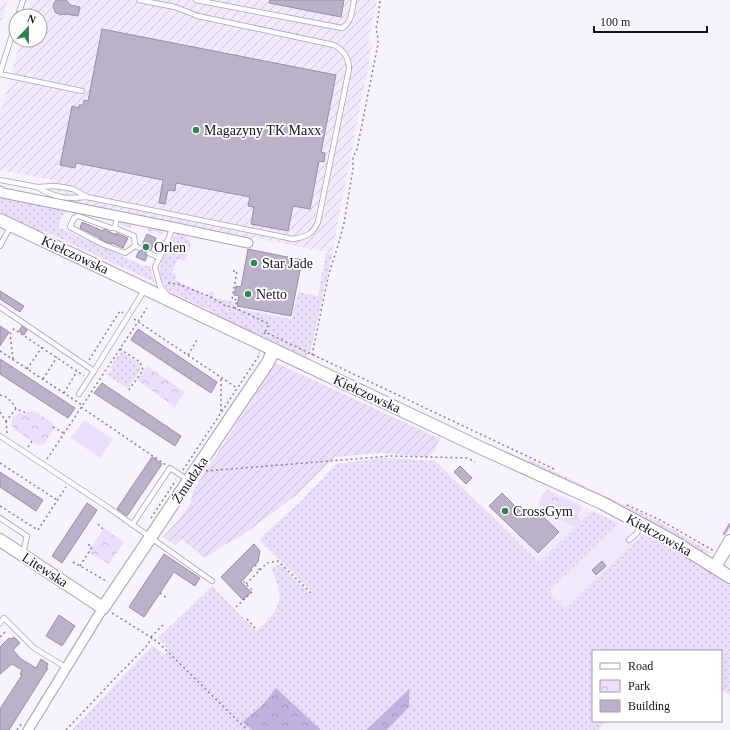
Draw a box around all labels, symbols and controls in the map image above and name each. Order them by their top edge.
north arrow [8,8,48,48]
scale bar [594,8,707,34]
text: N [26,12,38,26]
text: 100 m [600,15,631,29]
place label: Magazyny TK Maxx [204,123,321,138]
marker: Magazyny TK Maxx [191,125,201,135]
street label: Kiełczowska [39,233,112,277]
place label: Orlen [154,240,186,255]
marker: Orlen [141,242,151,252]
place label: Star Jade [262,256,313,271]
marker: Star Jade [249,258,259,268]
place label: Netto [256,287,287,302]
marker: Netto [243,289,253,299]
street label: Kiełczowska [331,372,404,416]
street label: Żmudzka [169,453,211,506]
place label: CrossGym [513,504,573,519]
marker: CrossGym [500,506,510,516]
street label: Kiełczowska [624,511,695,559]
street label: Litewska [19,550,71,591]
legend [592,650,722,722]
text: Road [628,659,653,673]
text: Park [628,679,650,693]
text: Building [628,699,670,713]

